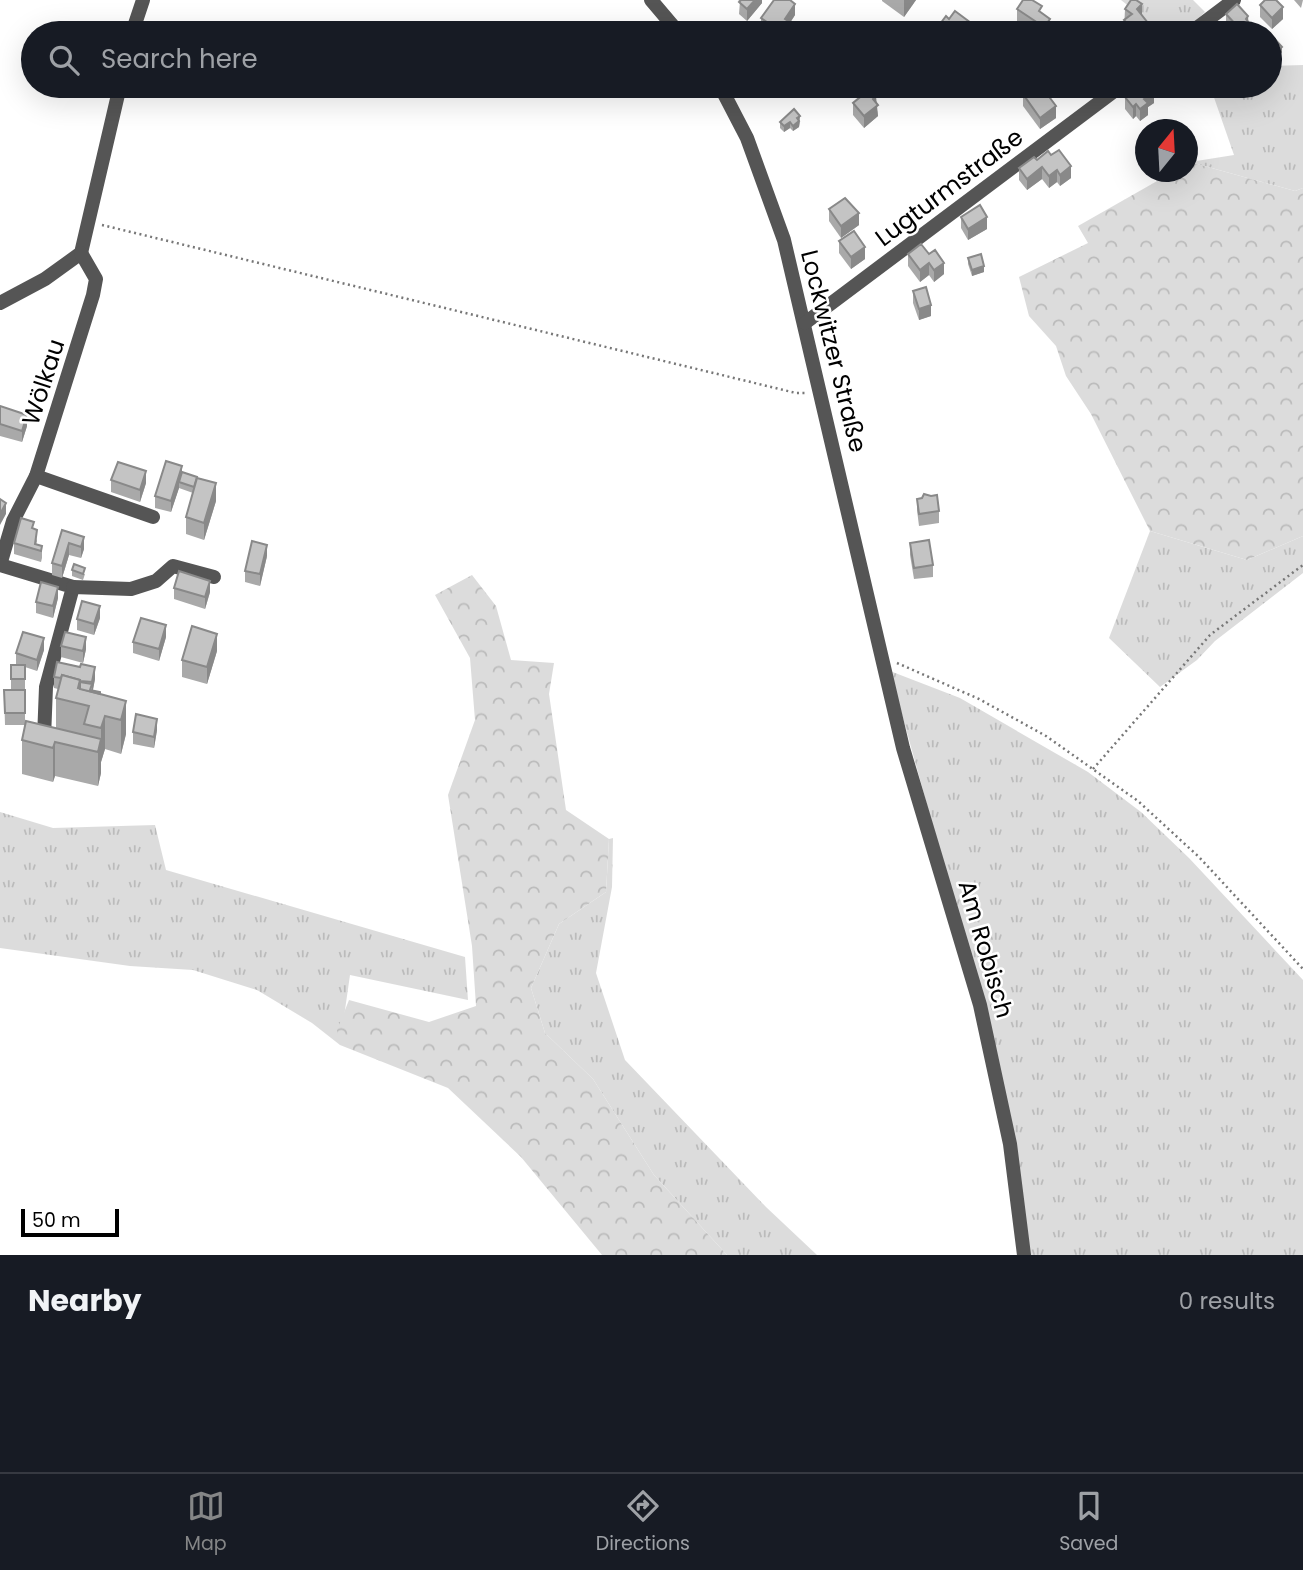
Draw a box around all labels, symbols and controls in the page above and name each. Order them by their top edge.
search box [21,21,1282,98]
icon: search [45,41,83,79]
text: Search here [101,41,258,77]
north arrow [1135,119,1198,182]
street label: Lugturmstraße [868,120,1030,254]
street label: Lockwitzer Straße [793,246,875,456]
street label: Wölkau [14,335,72,429]
street label: Am Robisch [951,876,1021,1022]
scale bar [21,1206,119,1238]
text: 50 m [32,1207,81,1234]
text: Nearby [28,1279,142,1322]
text: 0 results [1179,1285,1275,1317]
tab: Map [185,1487,227,1558]
tab: Directions [596,1487,690,1558]
tab: Saved [1059,1487,1118,1558]

